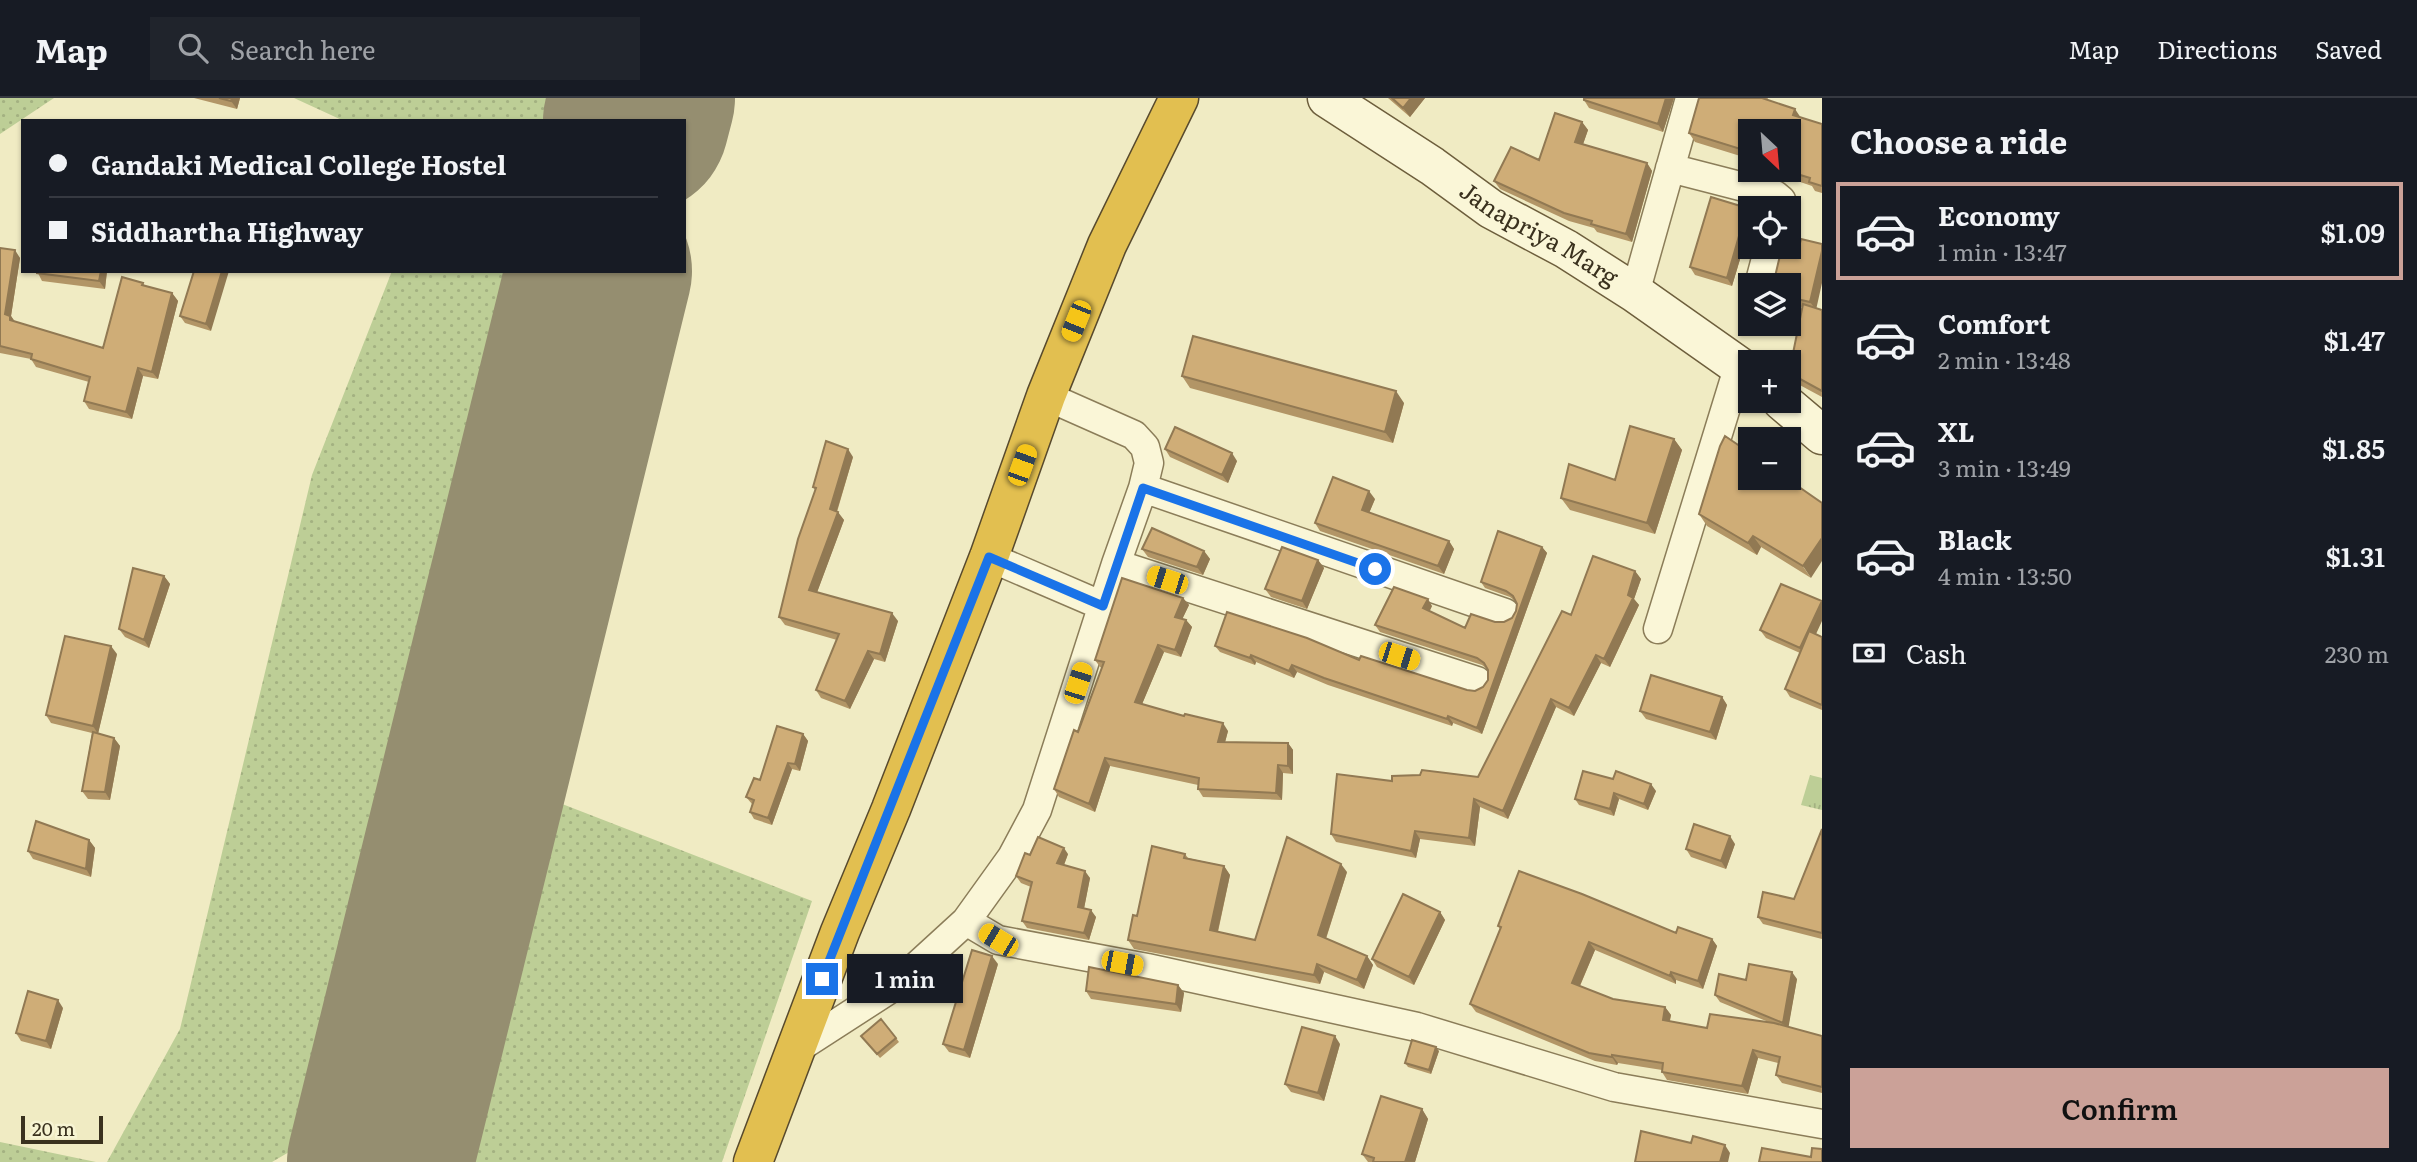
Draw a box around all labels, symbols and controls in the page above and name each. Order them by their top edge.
search box [150,17,640,80]
text: Map [35,24,108,73]
icon: search [174,29,212,67]
text: Search here [230,29,376,68]
text: Map [2068,31,2119,66]
text: Directions [2157,31,2277,66]
text: Saved [2315,31,2382,66]
text: Choose a ride [1850,116,2067,164]
north arrow [1738,119,1801,182]
map controls [1738,119,1801,490]
text: Gandaki Medical College Hostel [91,144,506,183]
street label: Janapriya Marg [1453,172,1627,293]
text: Economy [1938,195,2060,234]
button: locate [1738,196,1801,259]
icon: car [1854,200,1917,263]
text: Siddhartha Highway [91,211,363,250]
text: $1.09 [2321,212,2385,251]
text: 1 min · 13:47 [1938,234,2067,268]
button: layers [1738,273,1801,336]
car [1059,298,1094,344]
text: Comfort [1938,303,2050,342]
icon: car [1854,308,1917,371]
text: $1.47 [2324,320,2385,359]
text: 2 min · 13:48 [1938,342,2071,376]
button: + [1738,350,1801,413]
text: XL [1938,411,1975,450]
icon: car [1854,416,1917,479]
button: − [1738,427,1801,490]
text: $1.85 [2322,428,2385,467]
car [1005,442,1040,488]
text: 3 min · 13:49 [1938,450,2071,484]
text: Black [1938,519,2012,558]
icon: car [1854,524,1917,587]
text: $1.31 [2326,536,2385,575]
route start [1359,553,1391,585]
text: 4 min · 13:50 [1938,558,2072,592]
car [1144,564,1191,596]
text: Cash [1906,633,1967,672]
icon: cash [1850,634,1888,672]
text: 230 m [2325,636,2389,670]
car [1376,640,1423,672]
car [1062,660,1095,706]
car [975,920,1022,960]
car [1100,949,1145,977]
callout: 1 min [846,954,962,1004]
text: 1 min [875,961,935,995]
route end [806,963,838,995]
button: Confirm [1850,1068,2389,1148]
scale bar [21,1113,103,1145]
text: 20 m [32,1114,75,1142]

